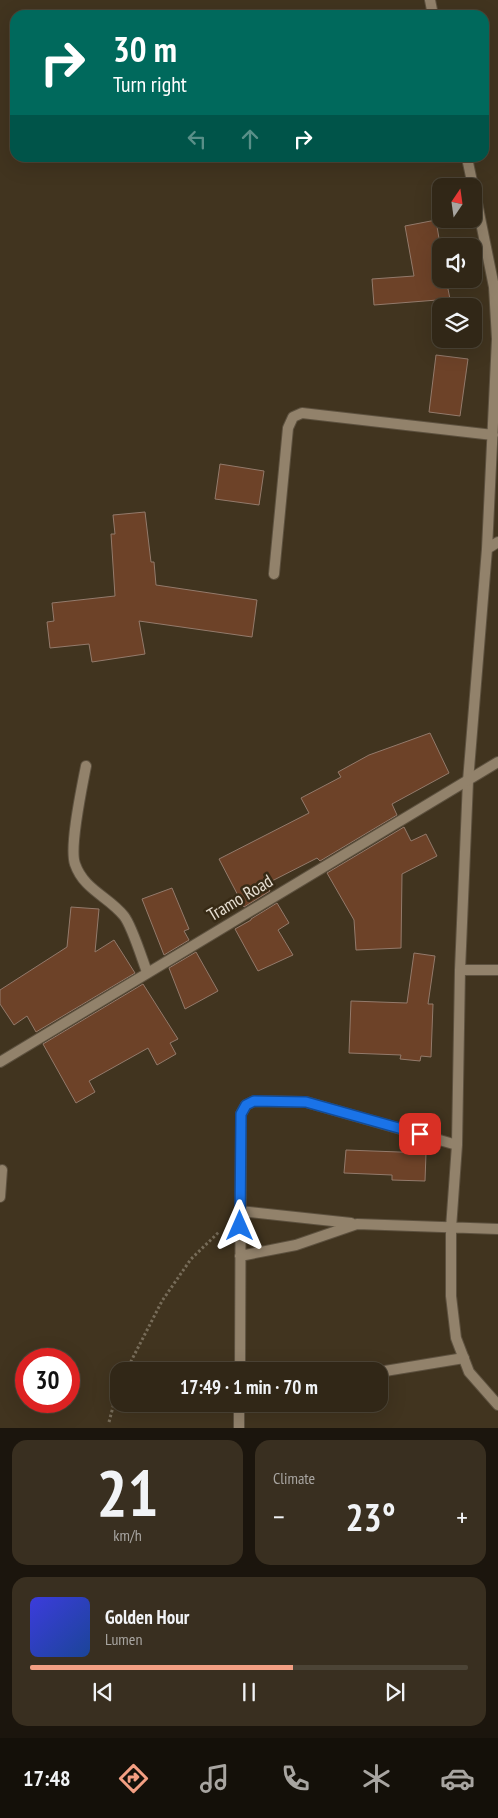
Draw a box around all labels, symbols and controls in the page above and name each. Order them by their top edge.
text: 30 m [113,26,177,72]
icon: right [30,30,95,95]
text: Turn right [113,70,187,98]
icon: left [183,125,211,153]
icon: ahead [236,125,264,153]
icon: right [289,125,317,153]
north arrow [432,178,482,228]
map controls [432,178,482,348]
button: sound [432,238,482,288]
button: layers [432,298,482,348]
street label: Tramo Road [203,869,277,926]
pin [399,1113,441,1155]
icon: arrive [406,1120,434,1148]
position arrow [213,1199,265,1251]
speed limit sign: 30 [15,1348,80,1413]
text: 17:49 · 1 min · 70 m [180,1375,318,1399]
text: 21 [96,1450,159,1534]
text: Climate [273,1468,315,1488]
text: 23° [345,1492,396,1541]
text: − [273,1498,285,1535]
text: + [456,1498,468,1535]
text: km/h [113,1525,142,1545]
text: Golden Hour [105,1605,189,1629]
text: Lumen [105,1629,142,1649]
icon: previous [89,1678,117,1706]
icon: pause [235,1678,263,1706]
icon: next [381,1678,409,1706]
icon: directions [116,1761,151,1796]
icon: music [197,1761,232,1796]
icon: phone [278,1761,313,1796]
icon: climate [359,1761,394,1796]
icon: car [440,1761,475,1796]
text: 17:48 [23,1764,71,1792]

